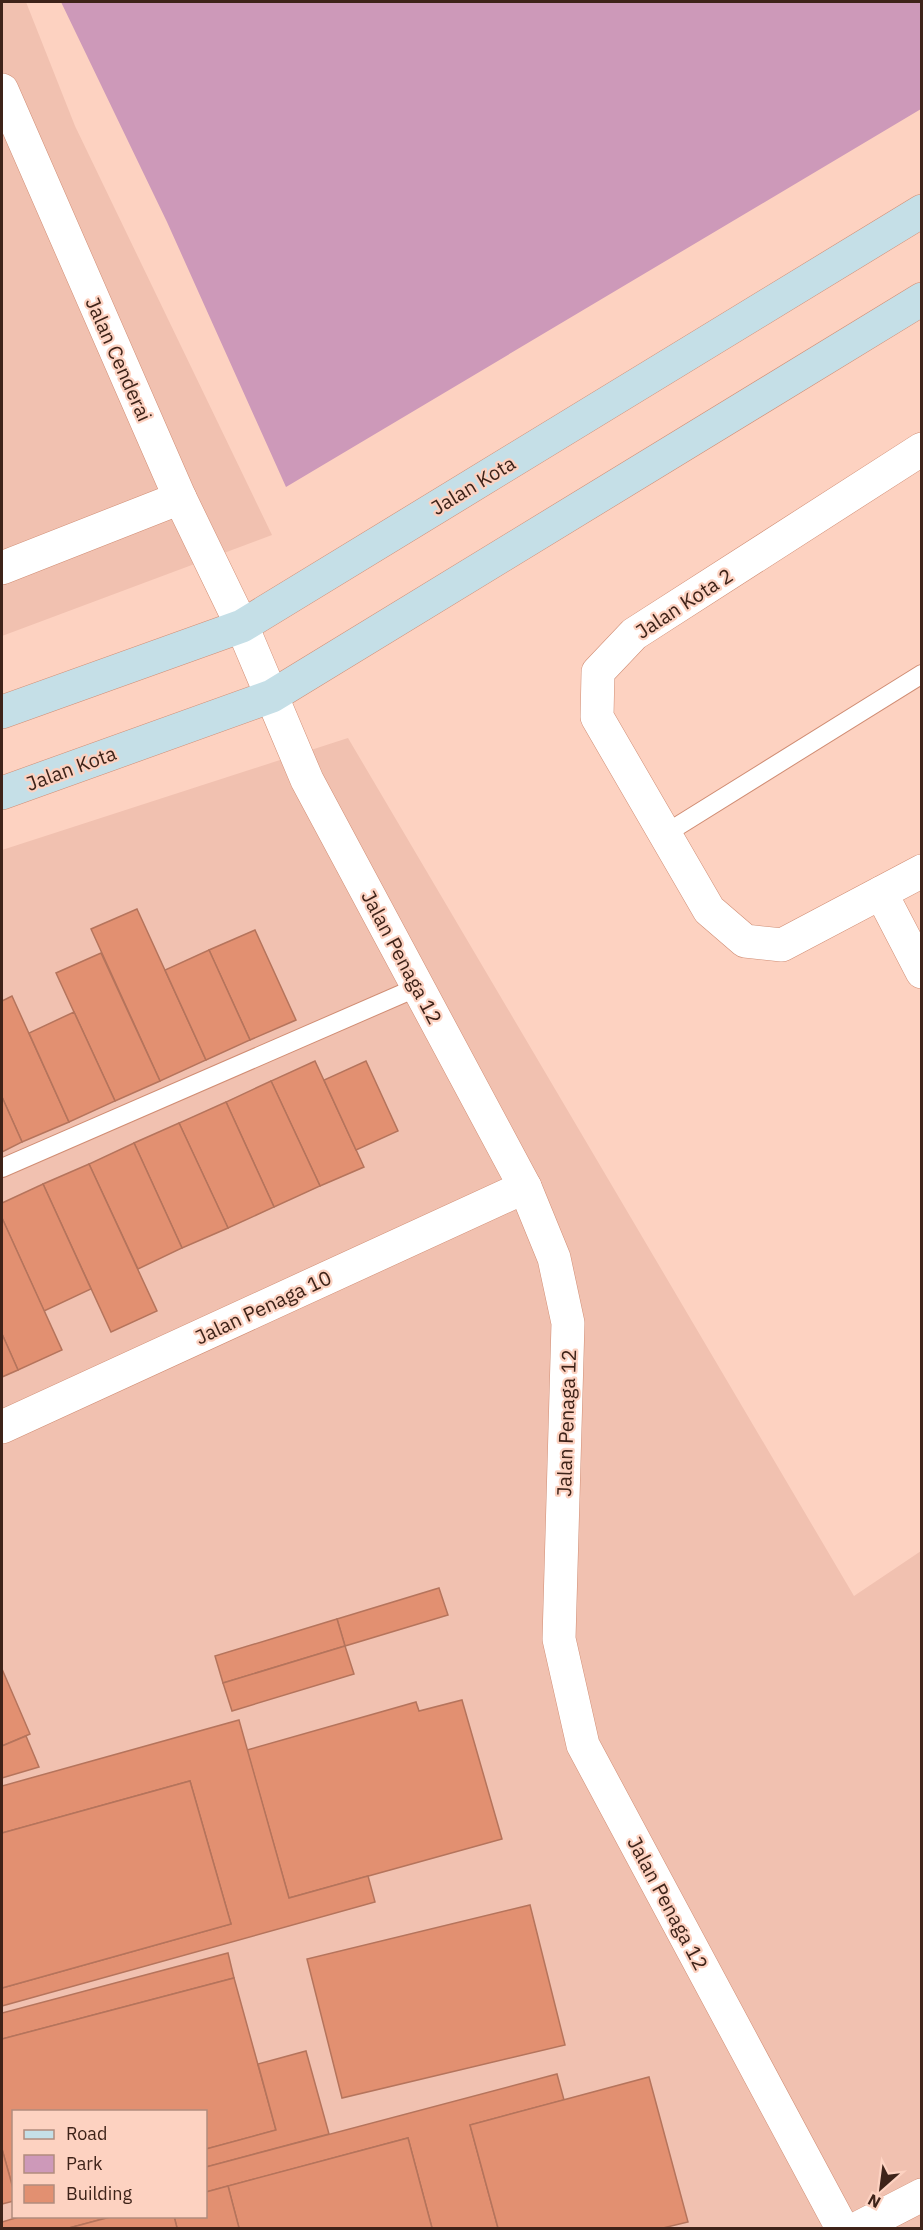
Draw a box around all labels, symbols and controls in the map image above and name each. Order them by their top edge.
street label: Jalan Cenderai [80,293,158,425]
street label: Jalan Kota [426,449,521,521]
street label: Jalan Kota 2 [630,561,738,645]
street label: Jalan Kota [22,739,120,797]
street label: Jalan Penaga 12 [355,885,449,1029]
street label: Jalan Penaga 10 [190,1264,336,1350]
street label: Jalan Penaga 12 [550,1349,582,1497]
street label: Jalan Penaga 12 [621,1831,715,1975]
legend [12,2110,207,2218]
text: Road [66,2122,107,2145]
text: Park [66,2152,103,2175]
north arrow [851,2158,911,2218]
text: Building [66,2182,133,2205]
text: N [864,2190,884,2213]

